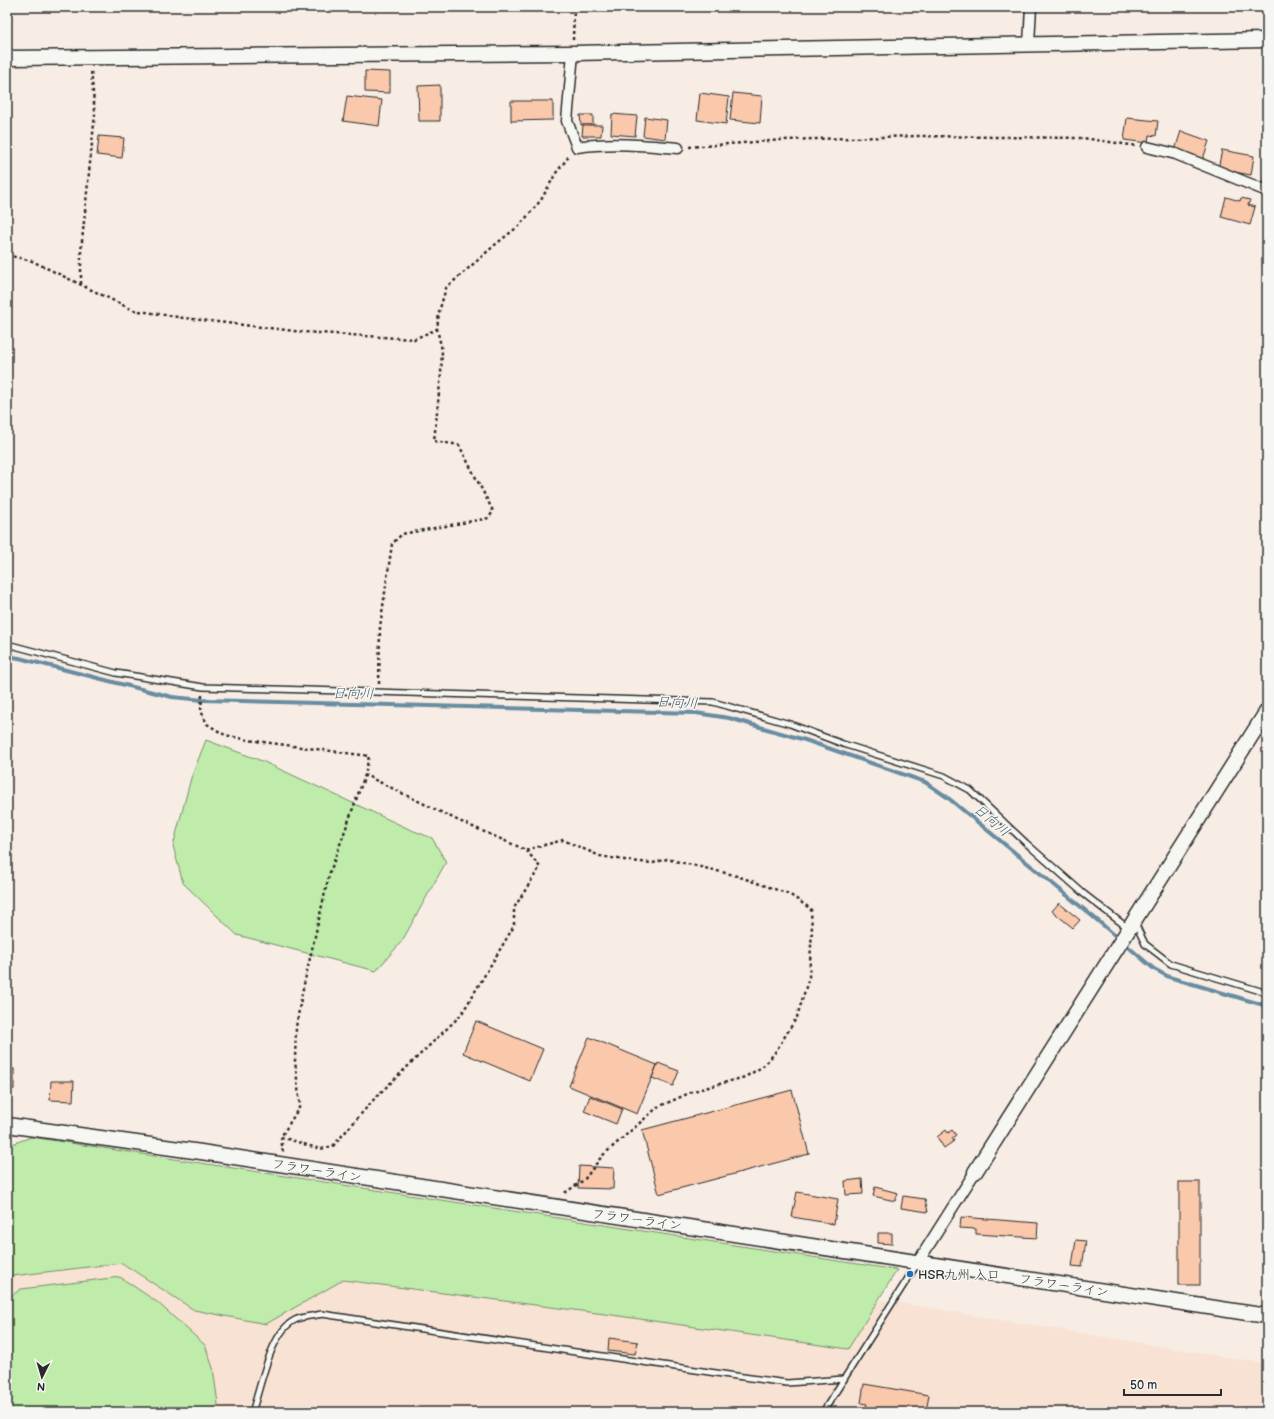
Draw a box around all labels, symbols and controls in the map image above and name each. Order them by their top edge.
water label: 日向川 [332,685,374,702]
water label: 日向川 [656,693,698,712]
water label: 日向川 [970,800,1013,840]
street label: フラワーライン [271,1156,363,1186]
street label: フラワーライン [591,1206,683,1234]
place label: HSR九州 入口 [918,1267,1000,1283]
marker: HSR九州 入口 [905,1269,915,1279]
street label: フラワーライン [1018,1271,1110,1301]
north arrow [22,1357,62,1397]
scale bar [1124,1371,1221,1397]
text: 50 m [1130,1378,1157,1393]
text: N [36,1380,46,1393]

